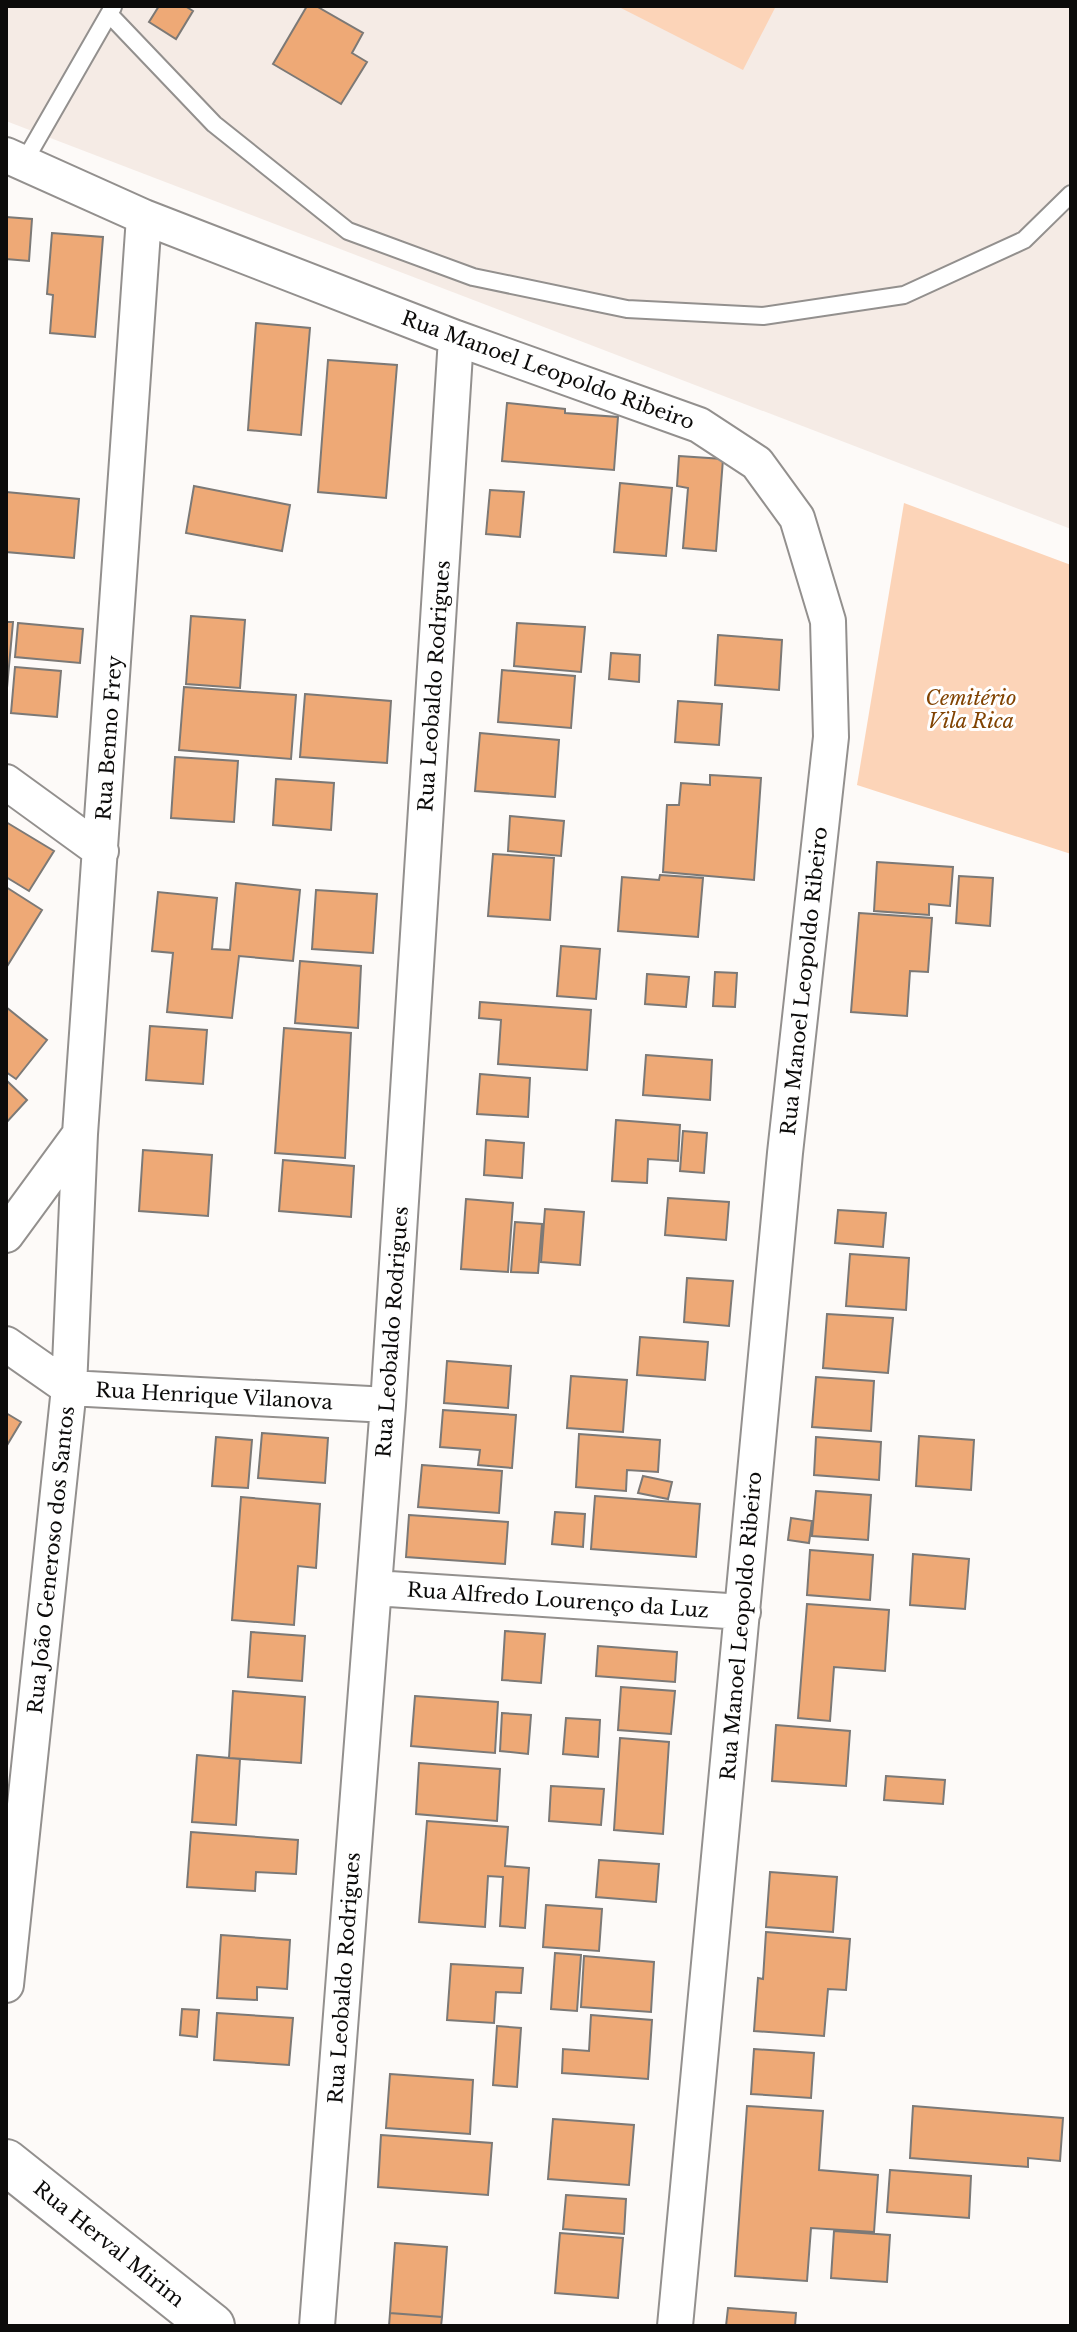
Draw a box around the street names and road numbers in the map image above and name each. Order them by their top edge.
street label: Rua Manoel Leopoldo Ribeiro [398,306,698,434]
street label: Rua Leobaldo Rodrigues [413,559,455,813]
street label: Rua Benno Frey [91,654,127,821]
street label: Rua Manoel Leopoldo Ribeiro [776,826,832,1136]
street label: Rua Leobaldo Rodrigues [371,1205,413,1459]
street label: Rua Henrique Vilanova [95,1378,334,1414]
street label: Rua João Generoso dos Santos [23,1405,79,1715]
street label: Rua Manoel Leopoldo Ribeiro [716,1470,766,1782]
street label: Rua Alfredo Lourenço da Luz [406,1577,710,1623]
street label: Rua Leobaldo Rodrigues [323,1851,365,2105]
street label: Rua Herval Mirim [29,2176,189,2312]

